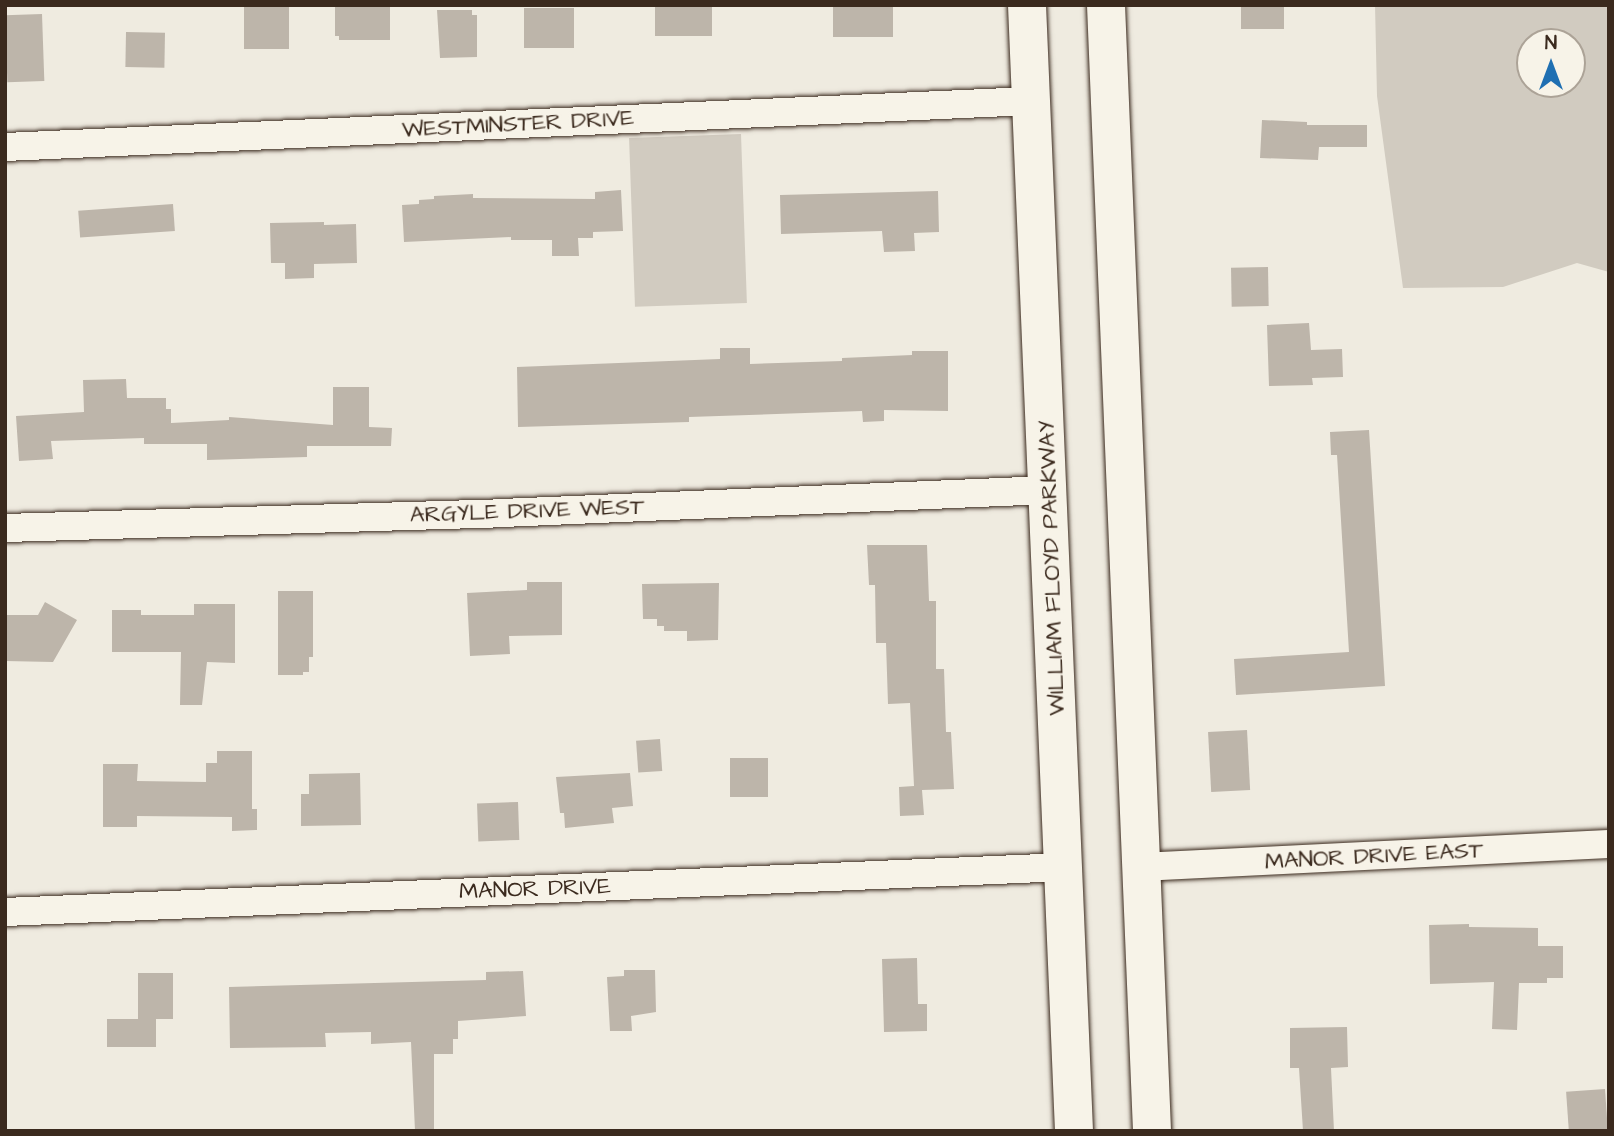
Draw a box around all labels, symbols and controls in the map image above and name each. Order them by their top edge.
north arrow [1516,28,1586,98]
text: N [1545,30,1557,57]
street label: WESTMINSTER DRIVE [401,104,635,144]
street label: WILLIAM FLOYD PARKWAY [1033,420,1071,716]
street label: ARGYLE DRIVE WEST [409,493,645,529]
street label: MANOR DRIVE EAST [1264,836,1484,876]
street label: MANOR DRIVE [459,873,611,905]

